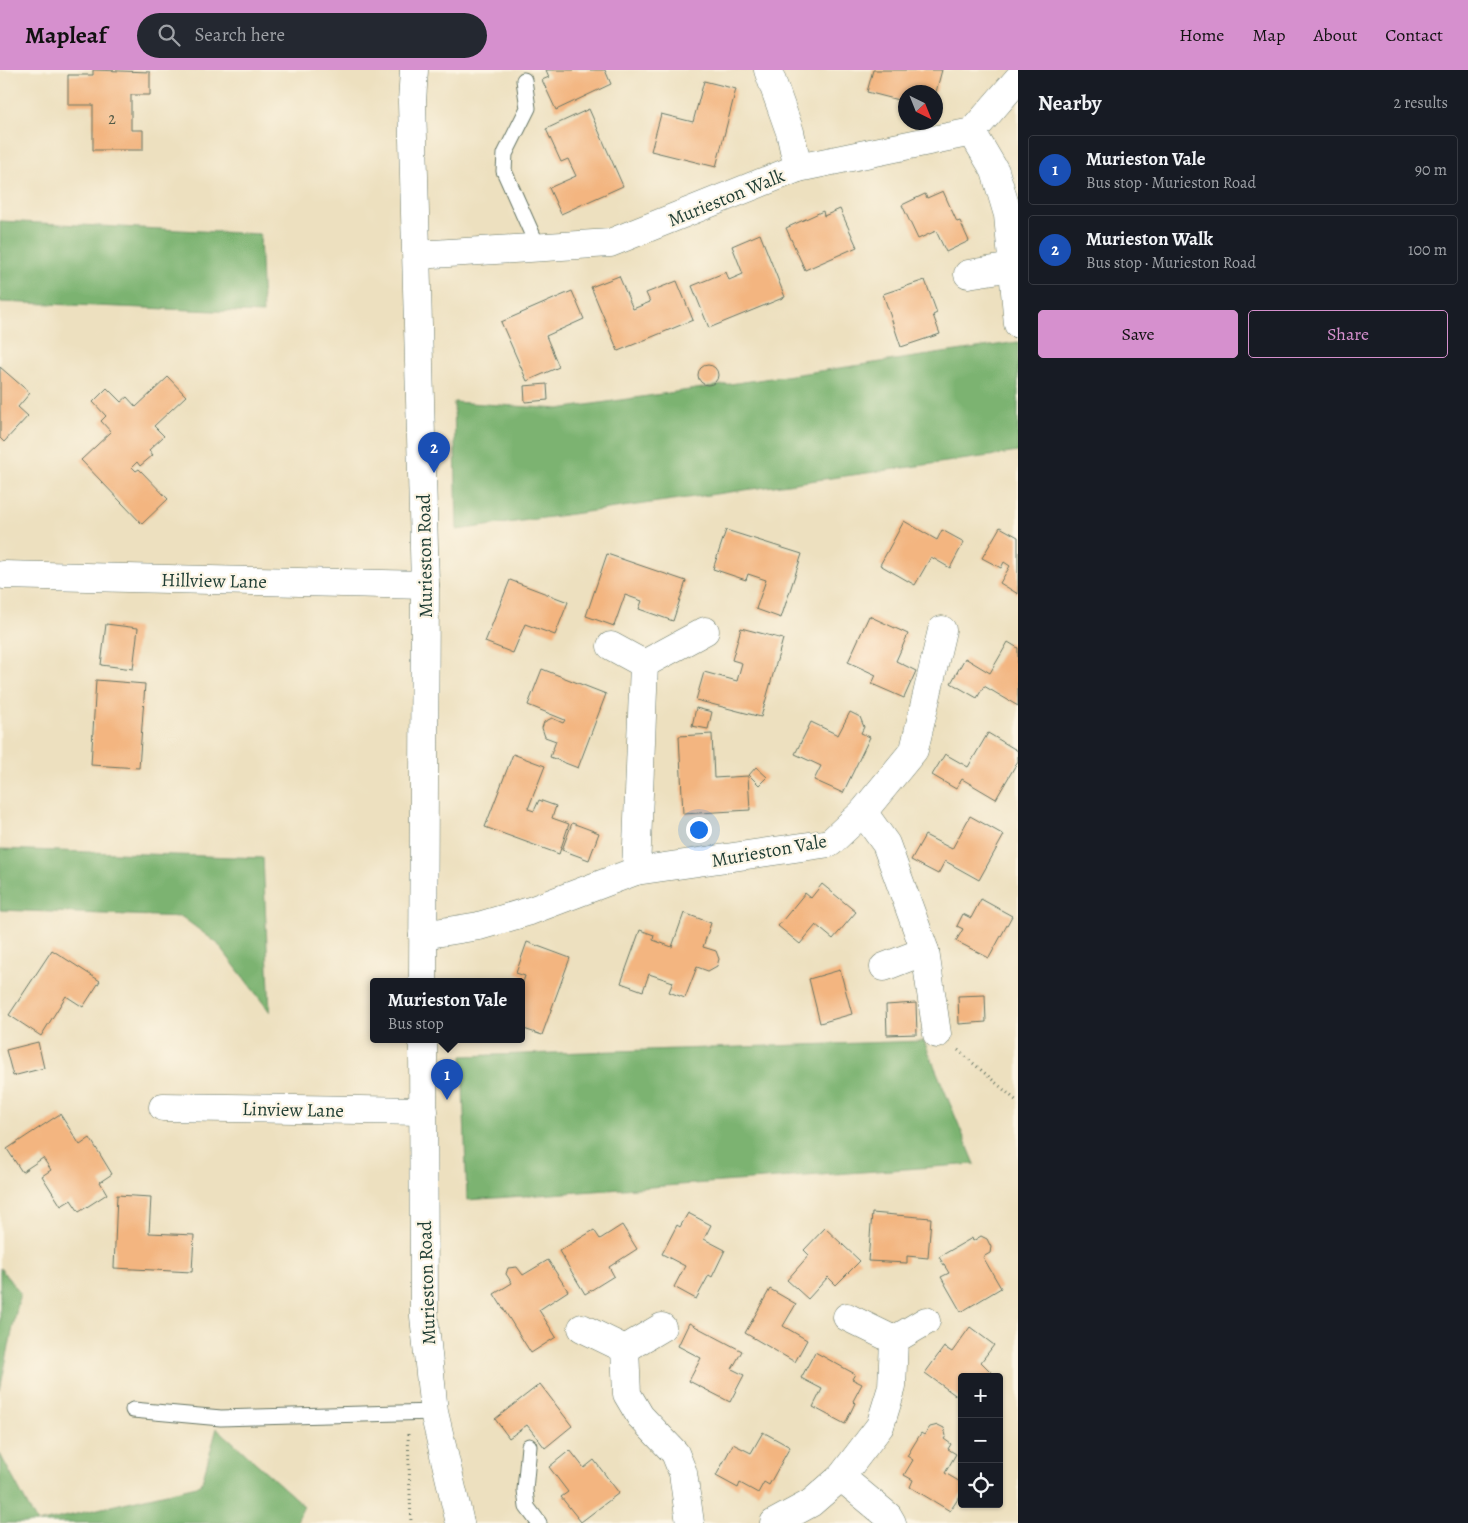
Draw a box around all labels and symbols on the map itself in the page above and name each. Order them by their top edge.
north arrow [898,85,943,130]
house number: 2 [108,108,116,130]
street label: Murieston Walk [664,162,789,233]
pin: 2 [418,432,450,473]
street label: Murieston Road [411,493,439,618]
street label: Hillview Lane [161,567,267,595]
your location [686,817,712,843]
street label: Murieston Vale [709,828,829,874]
pin: 1 [431,1059,463,1100]
street label: Linview Lane [242,1096,344,1124]
street label: Murieston Road [412,1220,442,1346]

